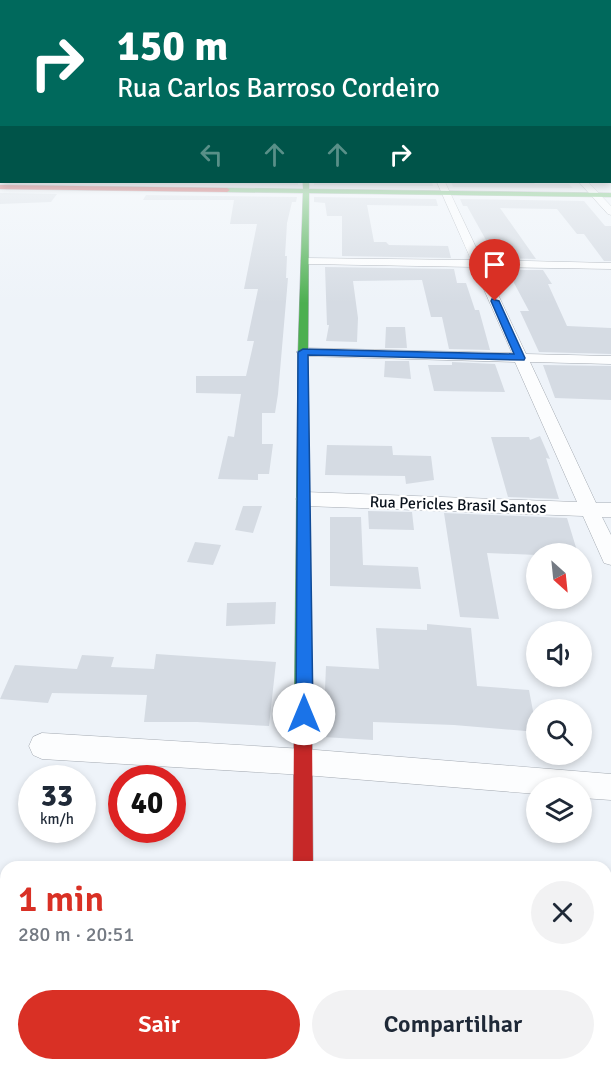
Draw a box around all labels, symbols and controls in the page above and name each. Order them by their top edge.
text: 150 m [117,21,228,72]
icon: right [18,24,96,102]
text: Rua Carlos Barroso Cordeiro [117,72,440,105]
icon: left [195,138,228,171]
icon: ahead [258,138,291,171]
icon: ahead [321,138,354,171]
icon: right [384,138,417,171]
pin [469,239,520,301]
icon: arrive [478,248,511,281]
street label: Rua Pericles Brasil Santos [369,492,547,518]
north arrow [526,543,592,609]
map controls [526,543,592,843]
button: sound [526,621,592,687]
position arrow [272,682,336,746]
button: search [526,699,592,765]
speed limit sign: 40 [108,765,186,843]
button: layers [526,777,592,843]
text: 33 [41,778,73,815]
text: km/h [40,810,74,828]
text: 1 min [18,877,104,922]
button: close [531,881,594,944]
text: 280 m · 20:51 [18,922,134,947]
button: Sair [18,990,300,1059]
button: Compartilhar [312,990,594,1059]

